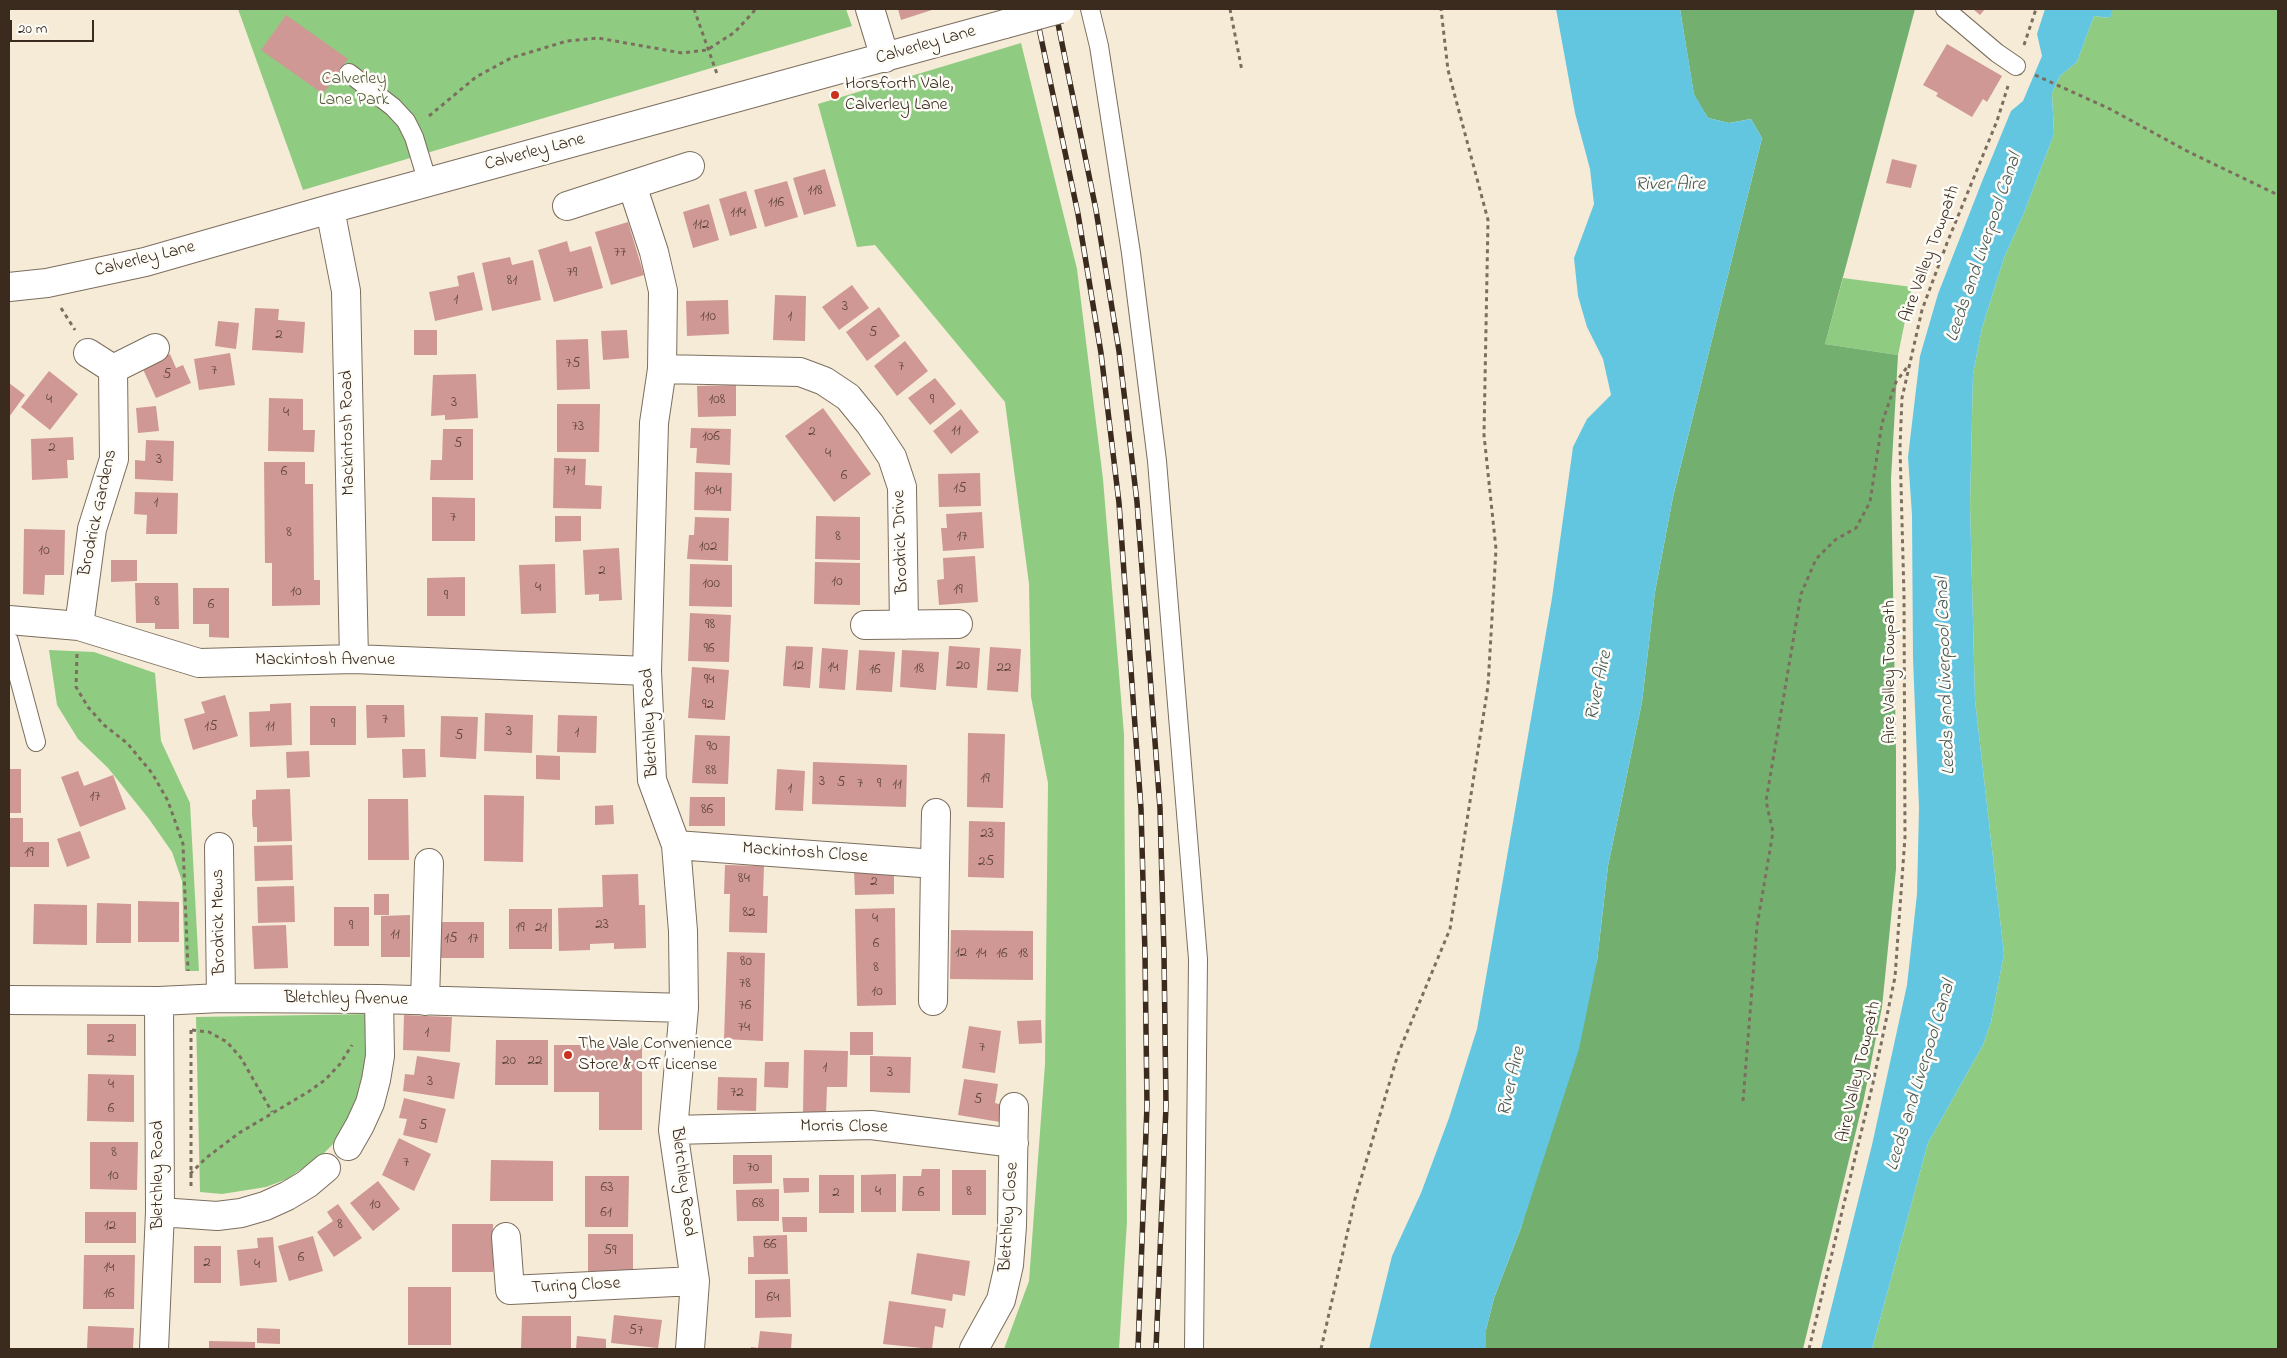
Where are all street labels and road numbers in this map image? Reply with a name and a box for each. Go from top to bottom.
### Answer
street label: Calverley Lane [874,21,978,71]
street label: Calverley Lane [483,129,587,177]
street label: Aire Valley Towpath [1896,183,1966,325]
street label: Calverley Lane [93,237,197,283]
street label: Mackintosh Road [337,370,361,496]
street label: Brodrick Gardens [75,448,123,578]
street label: Brodrick Drive [889,490,915,594]
street label: Aire Valley Towpath [1880,600,1902,744]
street label: Mackintosh Avenue [255,650,395,672]
street label: Bletchley Road [637,668,665,778]
street label: Mackintosh Close [742,839,868,869]
street label: Brodrick Mews [208,869,232,975]
street label: Bletchley Avenue [284,988,408,1012]
street label: Aire Valley Towpath [1833,999,1887,1145]
street label: Morris Close [800,1116,888,1140]
street label: Bletchley Road [148,1120,170,1230]
street label: Bletchley Road [665,1126,699,1238]
street label: Bletchley Close [995,1161,1025,1273]
street label: Turing Close [531,1274,621,1300]

